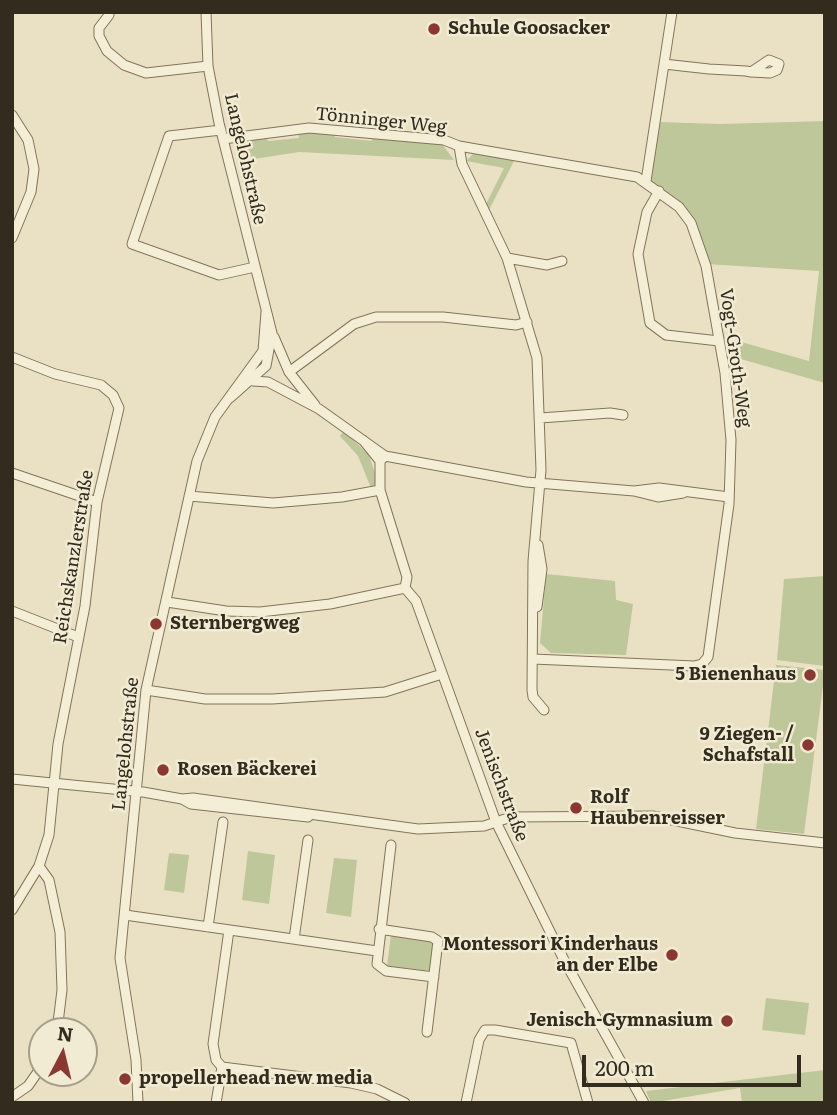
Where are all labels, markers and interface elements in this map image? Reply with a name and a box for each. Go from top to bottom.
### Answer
place label: Schule Goosacker [448,18,610,40]
marker: Schule Goosacker [426,21,442,37]
street label: Langelohstraße [219,91,271,227]
street label: Tönninger Weg [314,103,448,139]
street label: Vogt-Groth-Weg [715,287,755,429]
street label: Reichskanzlerstraße [50,468,98,646]
place label: Sternbergweg [170,613,300,635]
marker: Sternbergweg [148,616,164,632]
place label: 5 Bienenhaus [675,664,796,686]
marker: 5 Bienenhaus [802,667,818,683]
street label: Langelohstraße [108,676,144,812]
place label: 9 Ziegen- / Schafstall [700,724,794,766]
street label: Jenischstraße [469,725,533,845]
marker: 9 Ziegen- / Schafstall [800,737,816,753]
place label: Rosen Bäckerei [177,759,317,781]
marker: Rosen Bäckerei [155,762,171,778]
place label: Rolf Haubenreisser [590,787,725,830]
marker: Rolf Haubenreisser [568,800,584,816]
place label: Montessori Kinderhaus an der Elbe [443,934,658,976]
marker: Montessori Kinderhaus an der Elbe [664,947,680,963]
place label: Jenisch-Gymnasium [526,1010,713,1032]
marker: Jenisch-Gymnasium [719,1013,735,1029]
north arrow [28,1017,98,1087]
text: N [56,1018,75,1048]
scale bar [585,1042,804,1086]
text: 200 m [595,1051,655,1082]
place label: propellerhead new media [139,1068,373,1090]
marker: propellerhead new media [117,1071,133,1087]

